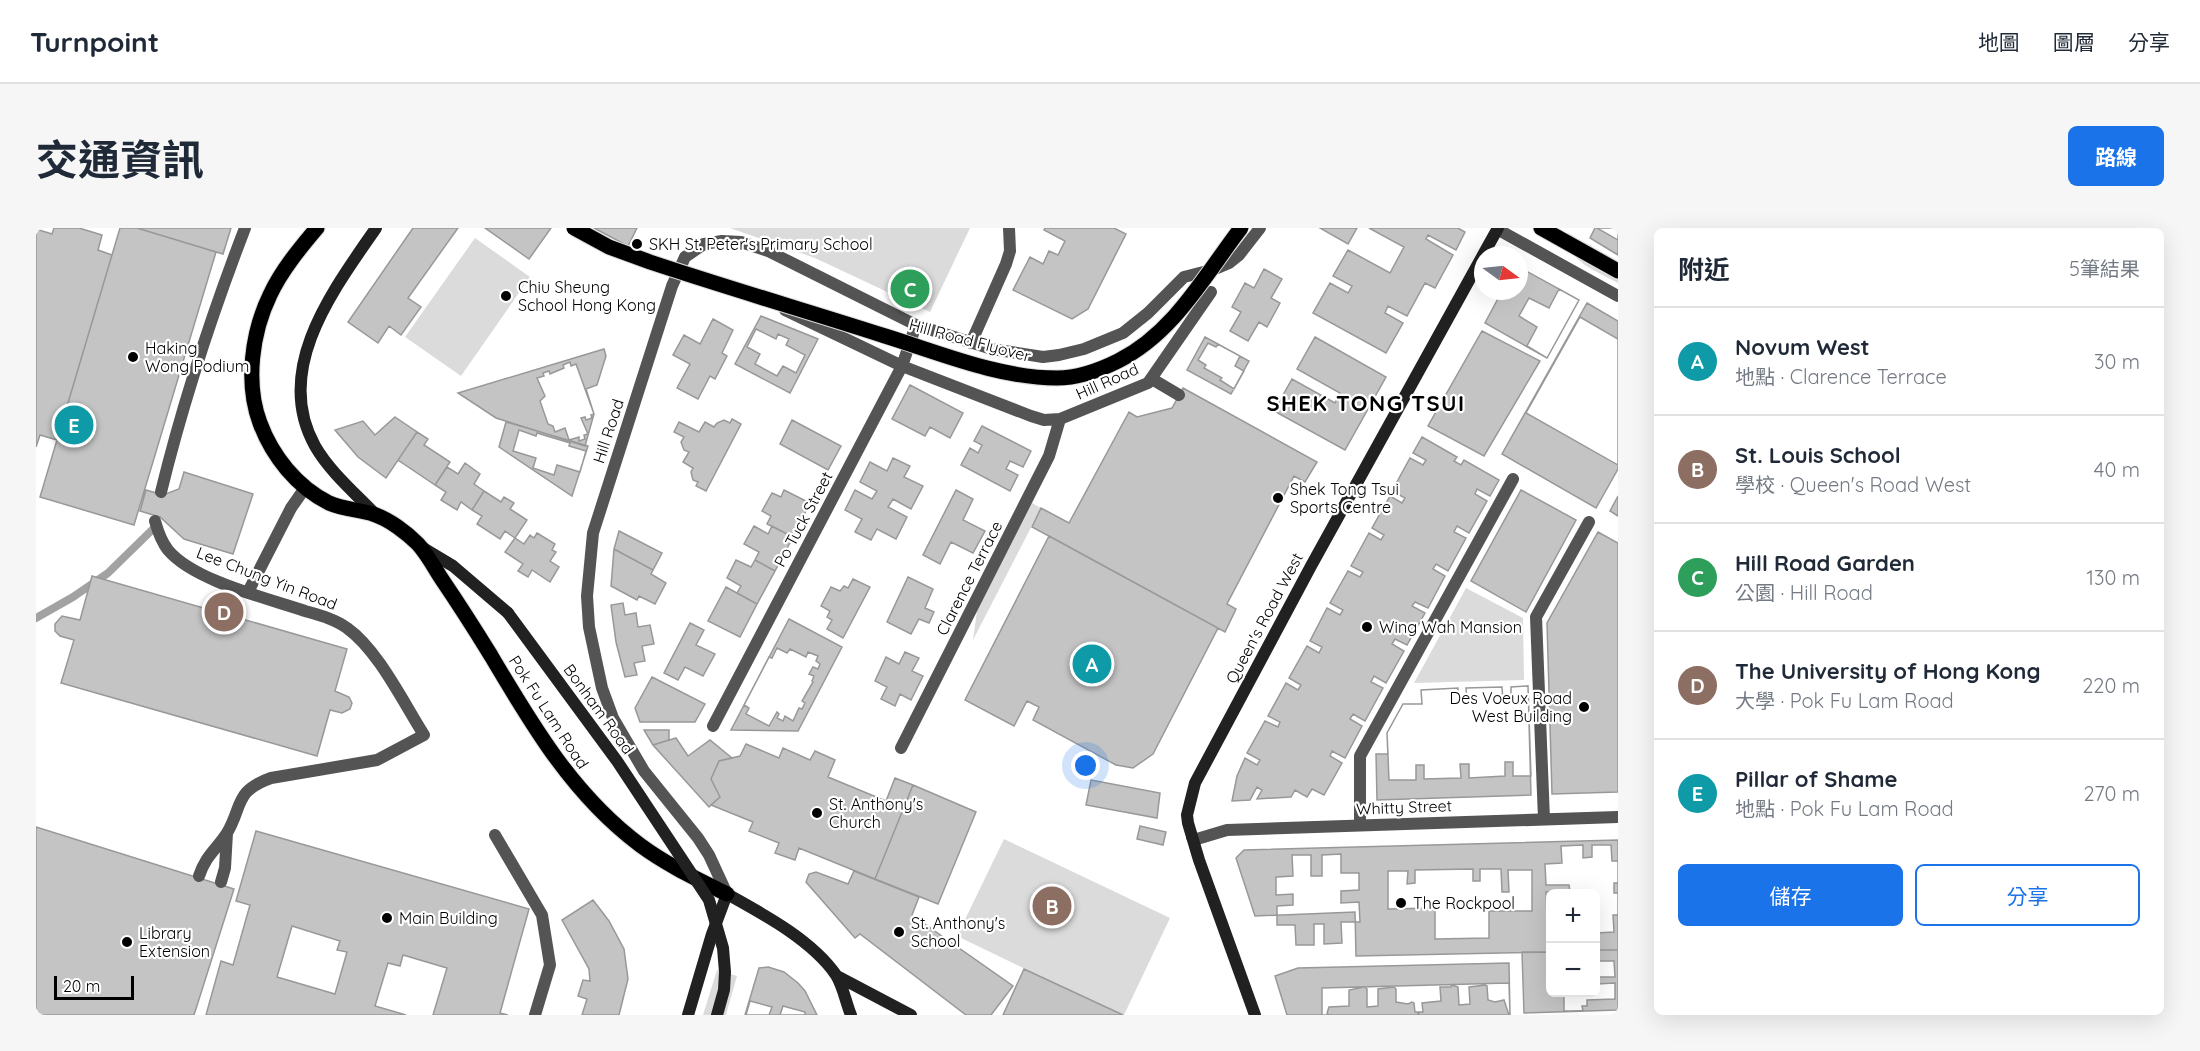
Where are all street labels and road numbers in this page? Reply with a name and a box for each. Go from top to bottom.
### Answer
street label: Hill Road Flyover [907,314,1033,366]
street label: Hill Road [1073,358,1141,404]
street label: Hill Road [588,396,628,466]
street label: Po Tuck Street [769,468,837,570]
street label: Clarence Terrace [932,518,1006,638]
street label: Lee Chung Yin Road [194,542,340,614]
street label: Queen's Road West [1221,549,1307,687]
street label: Pok Fu Lam Road [505,652,593,772]
street label: Bonham Road [560,660,638,758]
street label: Whitty Street [1356,795,1452,819]

